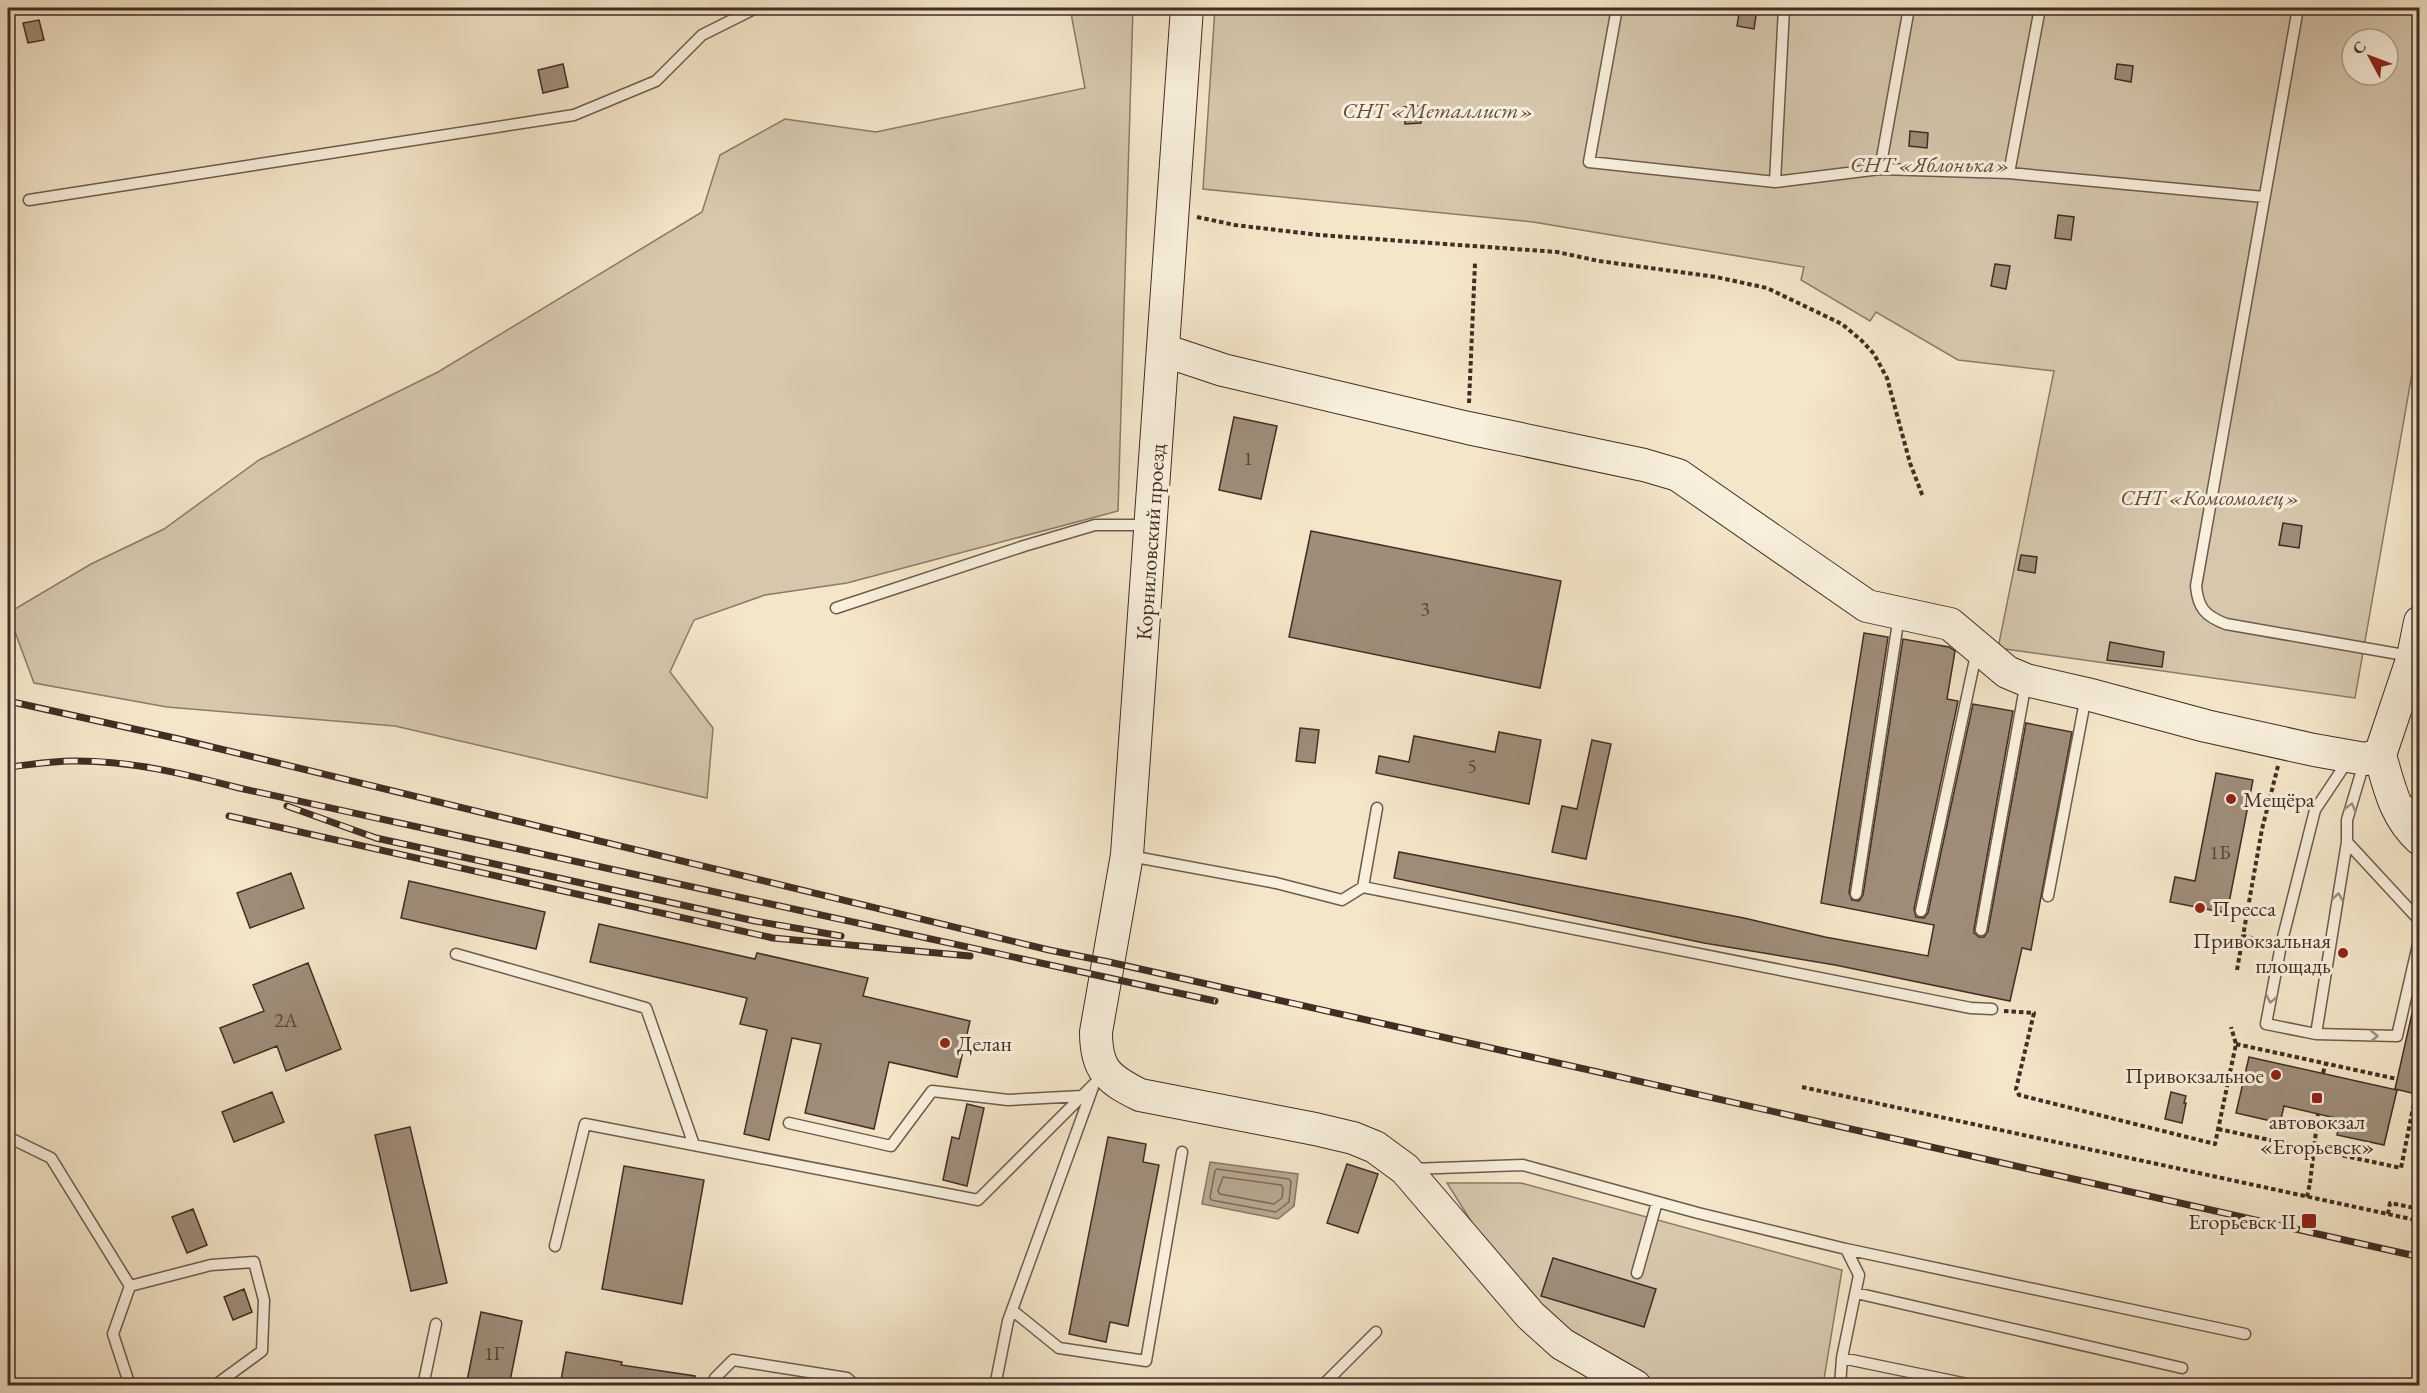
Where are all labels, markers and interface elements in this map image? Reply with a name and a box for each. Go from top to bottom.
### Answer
north arrow [2340,27,2400,87]
text: С [2347,36,2371,59]
park label: СНТ «Металлист» [1342,96,1534,125]
park label: СНТ «Яблонька» [1850,150,2010,179]
street label: Корниловский проезд [1129,443,1172,641]
house number: 1 [1243,445,1253,471]
park label: СНТ «Комсомолец» [2120,483,2300,512]
house number: 3 [1420,596,1430,622]
house number: 5 [1467,753,1477,779]
place label: Мещёра [2243,785,2315,814]
marker: Мещёра [2224,792,2238,806]
one-way arrow [2344,802,2356,813]
house number: 1Б [2209,839,2231,865]
one-way arrow [2331,893,2343,902]
place label: Пресса [2212,894,2276,923]
marker: Пресса [2193,901,2207,915]
place label: Привокзальная площадь [2193,926,2331,980]
marker: Привокзальная площадь [2336,946,2350,960]
one-way arrow [2265,993,2278,1003]
house number: 2А [274,1007,298,1033]
place label: Делан [957,1029,1012,1058]
one-way arrow [2370,1030,2379,1042]
marker: Делан [938,1036,952,1050]
place label: Привокзальное [2125,1061,2264,1090]
marker: Привокзальное [2269,1068,2283,1082]
marker: автовокзал «Егорьевск» [2310,1091,2324,1105]
place label: автовокзал «Егорьевск» [2260,1107,2374,1161]
place label: Егорьевск II [2188,1207,2297,1236]
marker: Егорьевск II [2300,1212,2318,1230]
house number: 1Г [484,1340,505,1366]

